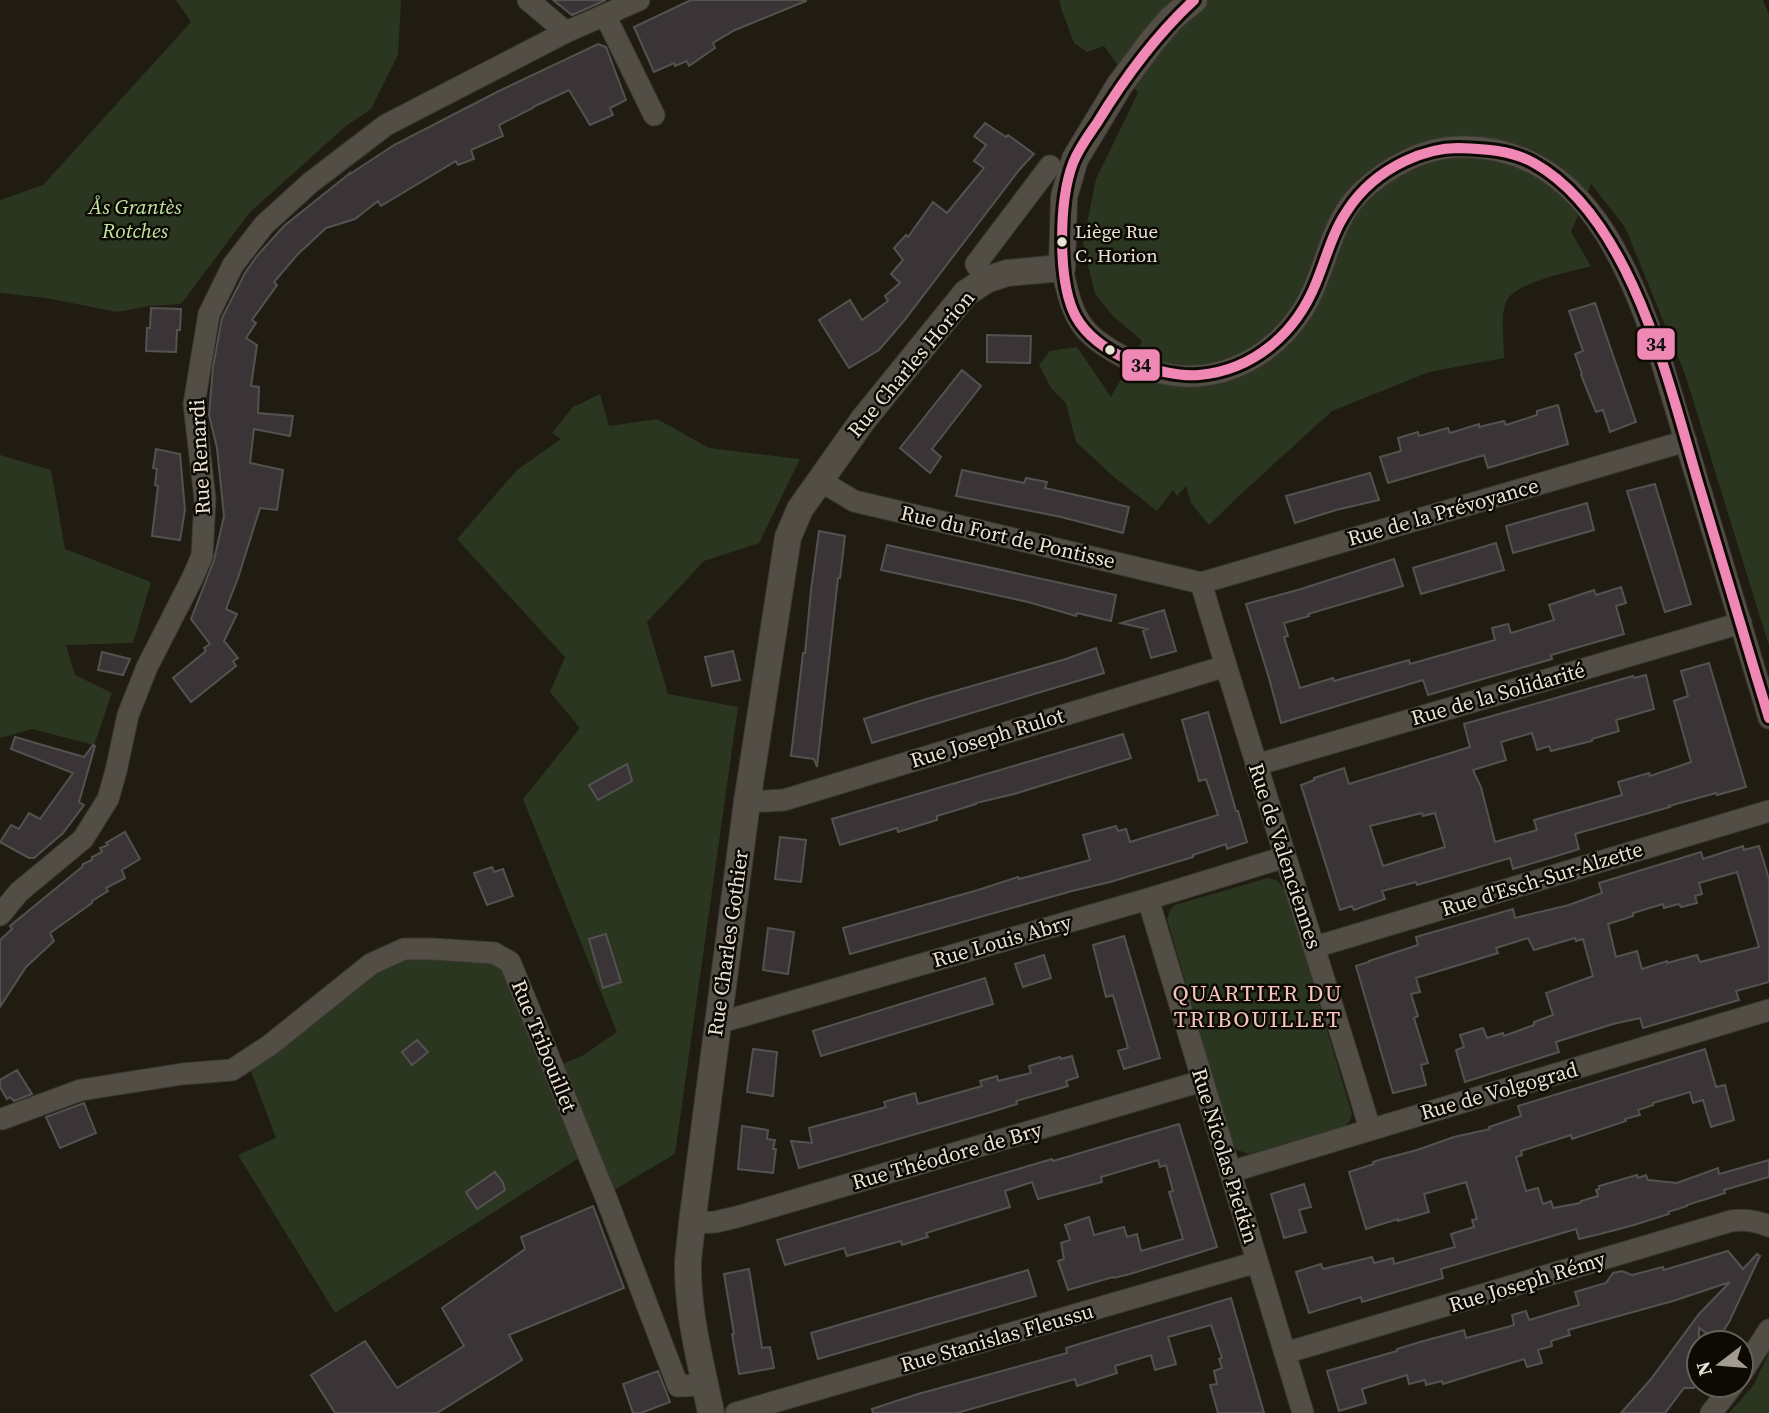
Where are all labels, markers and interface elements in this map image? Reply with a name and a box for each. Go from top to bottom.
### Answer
park label: Ås Grantès Rotches [87,192,182,245]
place label: Liège Rue C. Horion [1075,218,1158,268]
marker: Liège Rue C. Horion [1055,235,1069,249]
street label: Rue Charles Horion [840,284,981,444]
line badge: 34 [1636,327,1676,361]
text: 34 [1646,331,1666,357]
unlabelled marker [1103,343,1117,357]
line badge: 34 [1121,348,1161,382]
text: 34 [1131,352,1151,378]
street label: Rue Renardi [182,399,217,515]
street label: Rue de la Prévoyance [1344,470,1542,553]
street label: Rue du Fort de Pontisse [898,498,1118,575]
street label: Rue de la Solidarité [1407,655,1588,732]
street label: Rue Joseph Rulot [906,700,1067,775]
street label: Rue de Valenciennes [1242,759,1329,952]
street label: Rue d'Esch-Sur-Alzette [1438,834,1646,923]
street label: Rue Charles Gothier [700,848,755,1038]
street label: Rue Louis Abry [929,907,1075,974]
street label: Rue Tribouillet [505,976,584,1116]
district label: QUARTIER DU TRIBOUILLET [1172,977,1344,1035]
street label: Rue de Volgograd [1417,1054,1581,1127]
street label: Rue Nicolas Pietkin [1185,1065,1266,1247]
street label: Rue Théodore de Bry [848,1114,1046,1197]
street label: Rue Joseph Rémy [1445,1244,1609,1319]
street label: Rue Stanislas Fleussu [897,1296,1097,1379]
north arrow [1685,1329,1755,1399]
text: N [1689,1358,1718,1379]

